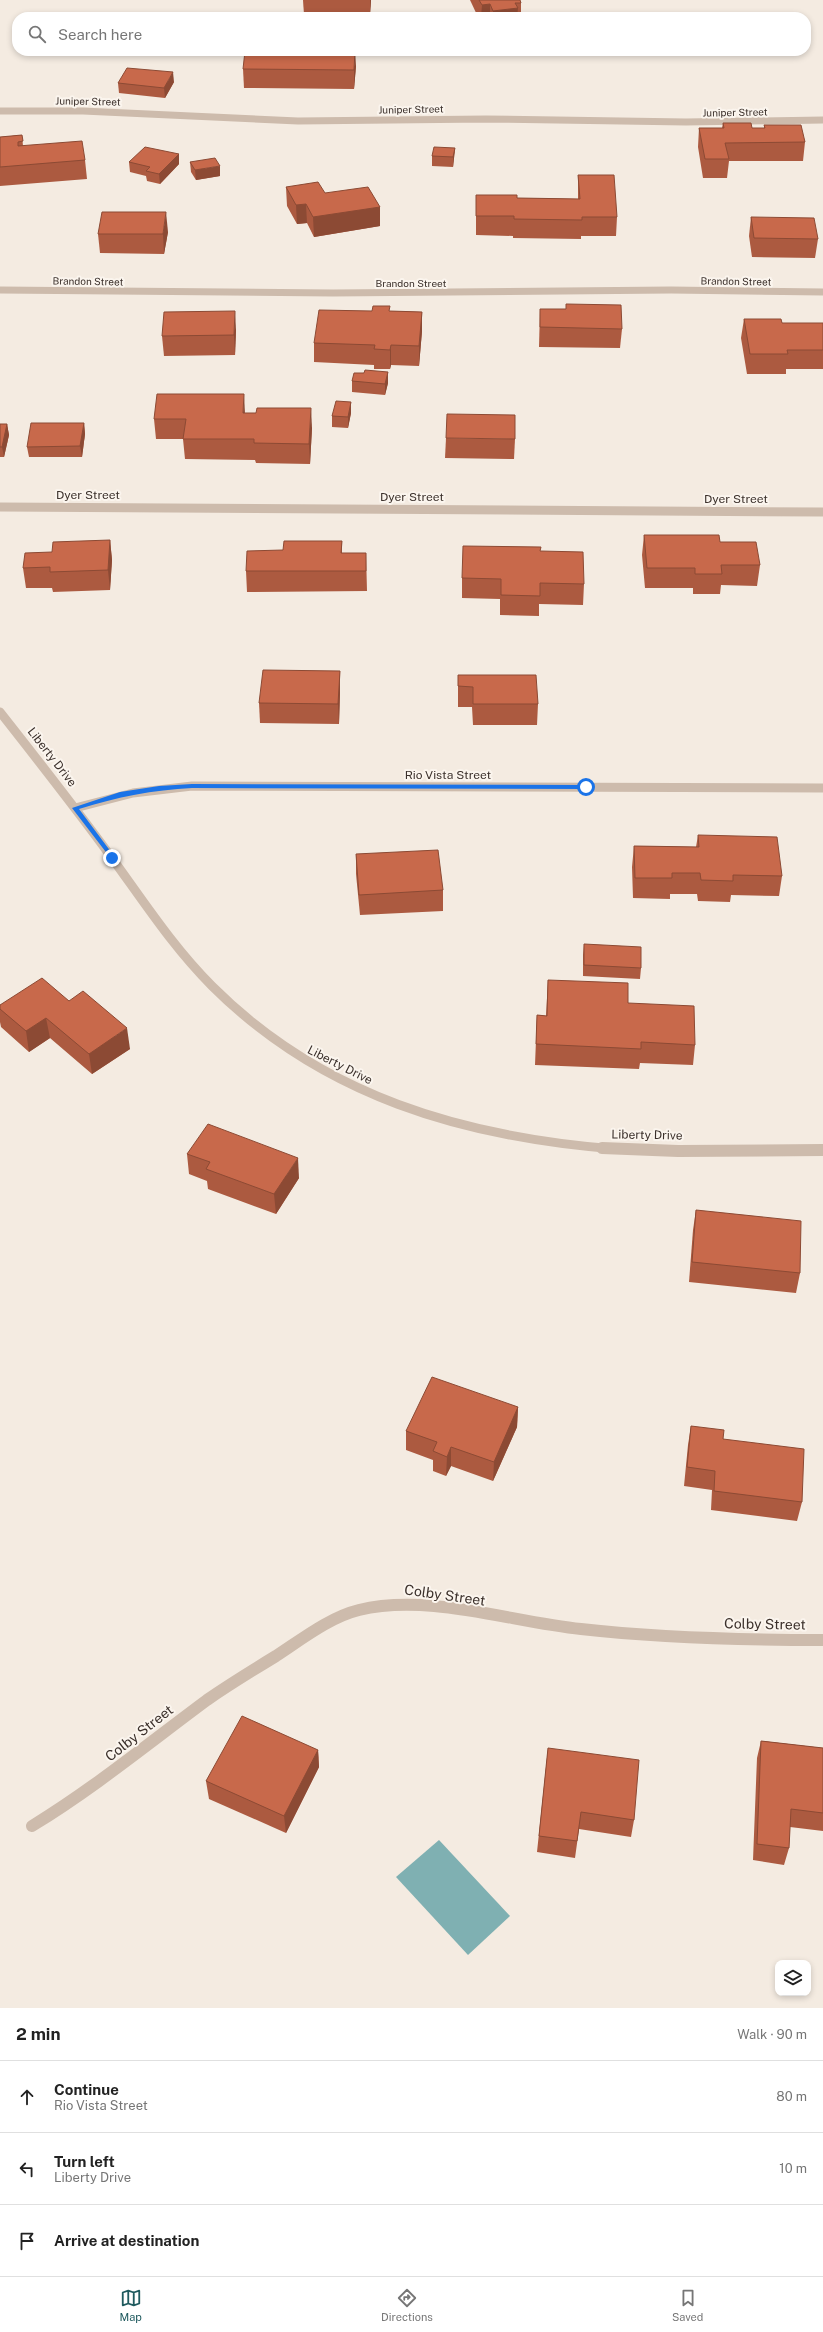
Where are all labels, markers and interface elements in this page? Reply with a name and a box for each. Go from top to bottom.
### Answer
search box [12,12,811,56]
icon: search [26,23,48,45]
text: Search here [58,26,142,43]
street label: Juniper Street [55,94,121,108]
street label: Juniper Street [378,102,444,116]
street label: Juniper Street [702,105,768,119]
street label: Brandon Street [53,274,124,288]
street label: Brandon Street [701,274,772,288]
street label: Brandon Street [376,277,446,289]
street label: Dyer Street [56,488,120,502]
street label: Dyer Street [380,490,444,504]
street label: Dyer Street [704,492,768,506]
street label: Liberty Drive [25,725,80,789]
street label: Rio Vista Street [405,768,492,782]
route start [577,778,595,796]
route end [103,849,121,867]
street label: Liberty Drive [305,1043,375,1087]
street label: Liberty Drive [611,1127,683,1143]
street label: Colby Street [403,1581,487,1609]
street label: Colby Street [724,1615,806,1633]
street label: Colby Street [102,1702,176,1764]
map controls [775,1960,811,1996]
button: layers [775,1960,811,1996]
text: 2 min [16,2024,61,2044]
text: Walk · 90 m [737,2027,807,2042]
text: Continue [54,2081,119,2098]
icon: ahead [16,2086,38,2108]
text: 80 m [776,2089,807,2104]
text: Rio Vista Street [54,2098,148,2113]
text: Turn left [54,2153,115,2170]
icon: left [16,2158,38,2180]
text: 10 m [779,2161,807,2176]
text: Liberty Drive [54,2170,131,2185]
icon: arrive [16,2230,38,2252]
text: Arrive at destination [54,2232,199,2249]
tab: Map [120,2287,142,2323]
tab: Directions [381,2287,433,2323]
tab: Saved [672,2287,703,2323]

